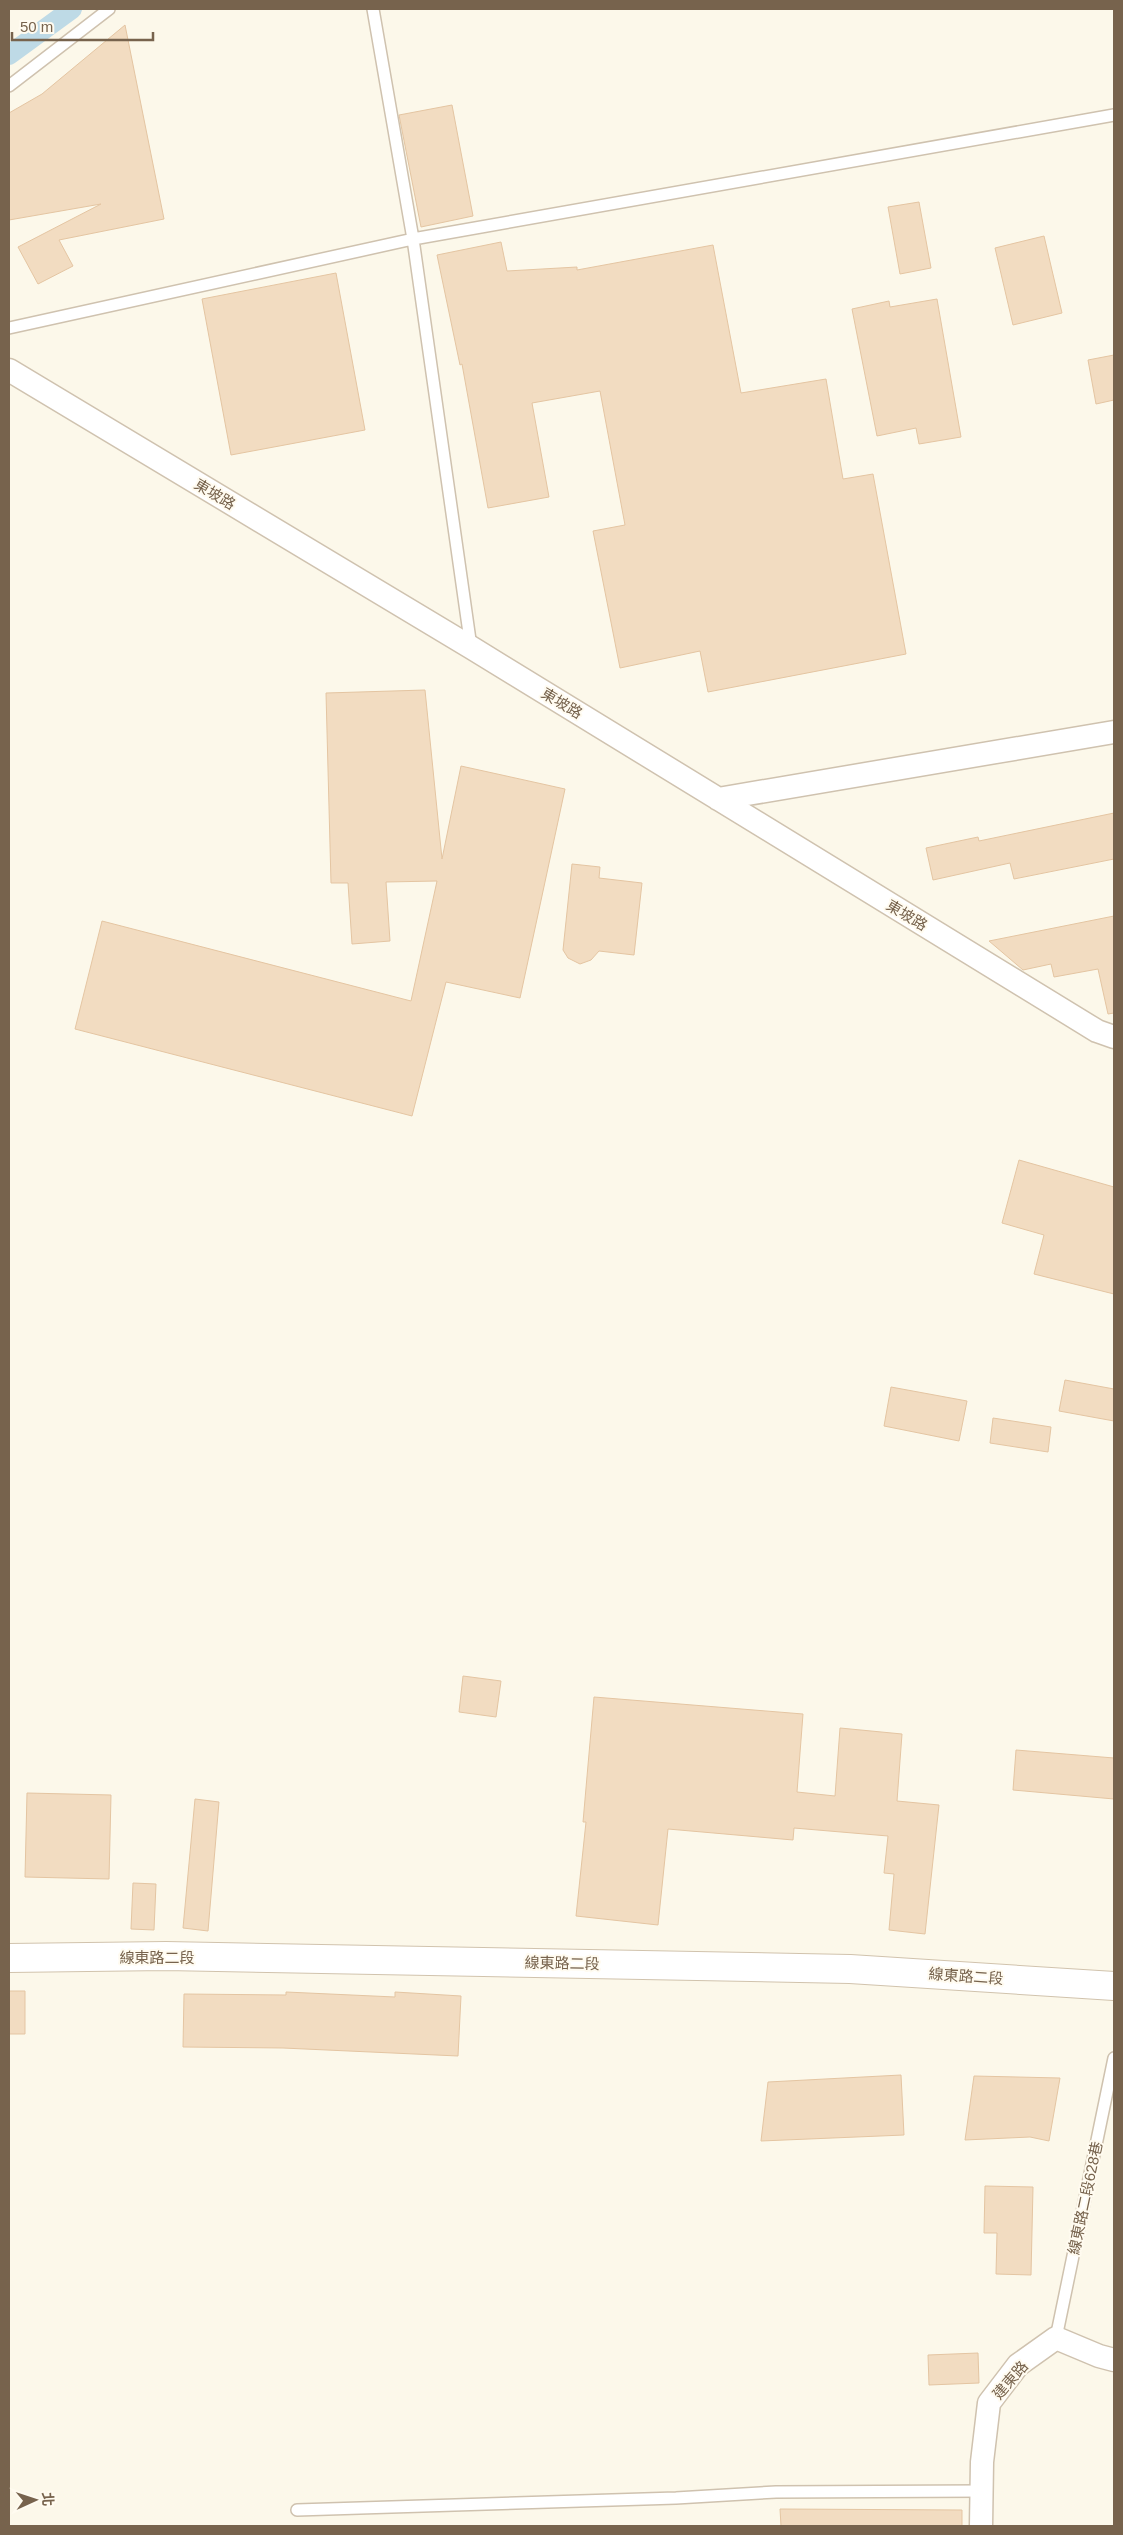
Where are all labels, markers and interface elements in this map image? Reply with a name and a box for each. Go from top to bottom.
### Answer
scale bar [12,10,154,42]
text: 50 m [20,18,53,35]
street label: 東坡路 [191,475,239,513]
street label: 東坡路 [538,684,586,722]
street label: 東坡路 [883,896,931,934]
street label: 線東路二段 [119,1949,195,1966]
street label: 線東路二段 [524,1954,600,1972]
street label: 線東路二段 [928,1965,1004,1987]
street label: 線東路二段628巷 [1065,2140,1105,2256]
street label: 建東路 [989,2357,1031,2403]
north arrow [10,2475,60,2525]
text: 北 [40,2492,56,2507]

